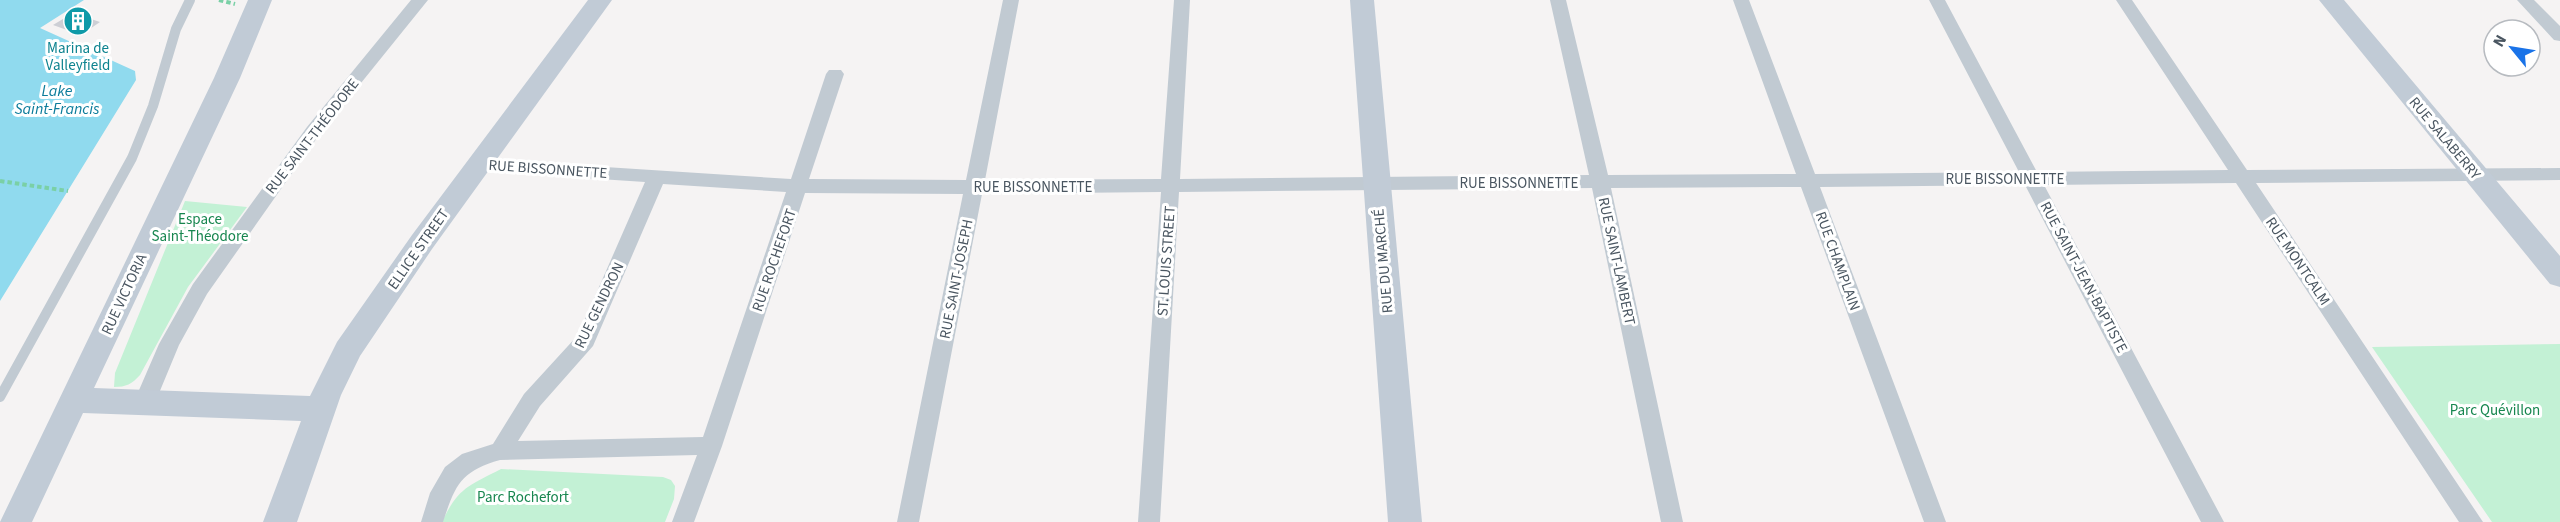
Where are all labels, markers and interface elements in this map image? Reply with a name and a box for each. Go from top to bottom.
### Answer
building icon: Marina de Valleyfield [62,5,94,37]
north arrow [2482,18,2542,78]
text: N [2488,31,2512,51]
place label: Marina de Valleyfield [46,38,110,76]
street label: RUE SAINT-THÉODORE [261,74,364,198]
water label: Lake Saint-Francis [14,80,100,120]
street label: RUE SALABERRY [2404,93,2486,185]
street label: RUE BISSONNETTE [488,155,608,184]
street label: RUE BISSONNETTE [1946,169,2065,190]
street label: RUE BISSONNETTE [1460,173,1579,194]
street label: RUE BISSONNETTE [974,177,1093,198]
street label: RUE SAINT-LAMBERT [1593,195,1640,327]
street label: RUE SAINT-JEAN-BAPTISTE [2035,198,2132,357]
street label: ELLICE STREET [383,205,454,294]
street label: ST. LOUIS STREET [1152,205,1181,317]
street label: RUE ROCHEFORT [747,206,802,314]
street label: RUE DU MARCHÉ [1368,208,1399,314]
park label: Espace Saint-Théodore [152,209,248,247]
street label: RUE CHAMPLAIN [1810,209,1865,314]
street label: RUE MONTCALM [2260,213,2335,310]
street label: RUE SAINT-JOSEPH [935,217,978,341]
street label: RUE VICTORIA [96,249,153,338]
street label: RUE GENDRON [570,259,629,352]
park label: Parc Quévillon [2450,400,2540,421]
park label: Parc Rochefort [477,487,569,508]

